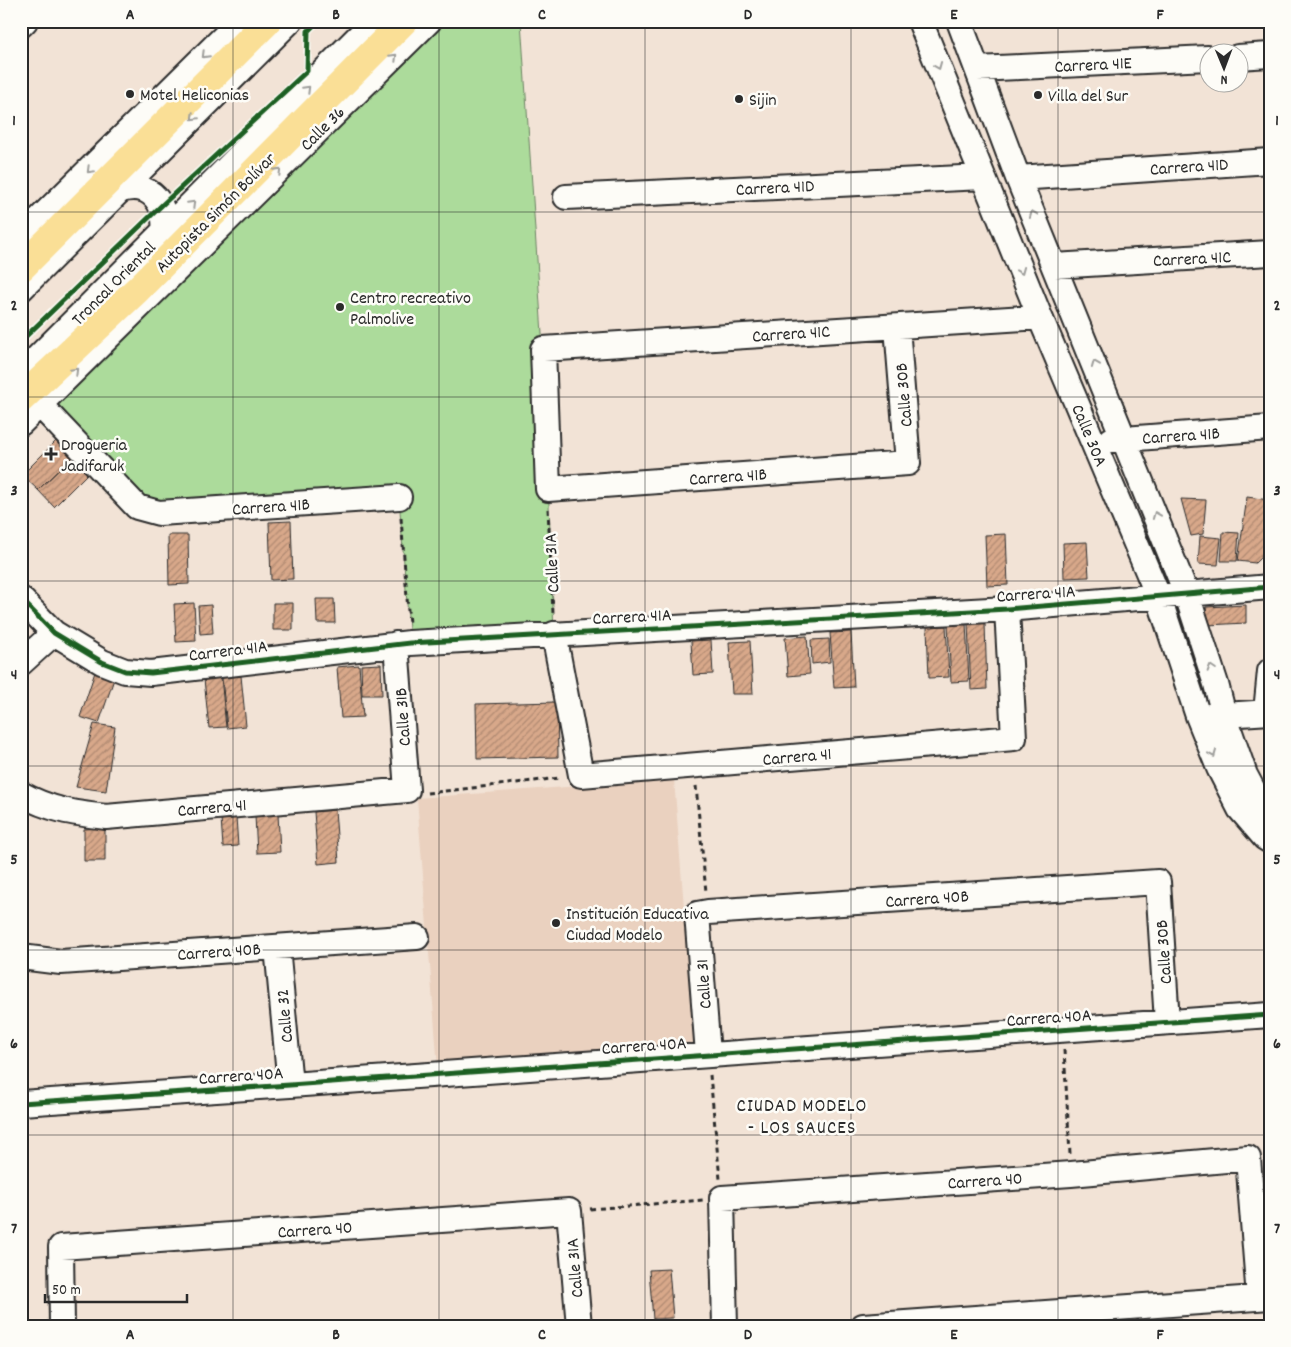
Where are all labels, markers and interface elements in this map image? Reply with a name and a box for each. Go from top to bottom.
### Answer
text: A [126,4,135,27]
text: B [332,4,340,27]
text: C [538,4,546,27]
text: D [744,4,753,27]
text: E [950,4,958,27]
text: F [1156,4,1164,27]
north arrow [1198,42,1248,92]
one-way arrow [202,50,211,59]
street label: Carrera 41E [1054,52,1132,81]
one-way arrow [388,54,397,63]
one-way arrow [933,62,943,70]
text: N [1220,69,1228,89]
place label: Motel Heliconias [140,84,249,109]
one-way arrow [301,85,310,94]
place label: Villa del Sur [1048,85,1129,110]
marker: Motel Heliconias [124,88,136,100]
place label: Sijin [749,89,777,114]
marker: Villa del Sur [1032,89,1044,101]
marker: Sijin [733,93,745,105]
street label: Calle 36 [296,102,352,158]
text: 1 [12,110,16,133]
text: 1 [1275,110,1279,133]
one-way arrow [191,112,200,121]
street label: Autopista Simón Bolívar [151,148,283,280]
street label: Carrera 41D [1149,153,1229,184]
one-way arrow [86,164,95,173]
one-way arrow [272,168,281,177]
street label: Carrera 41D [735,175,815,204]
one-way arrow [186,200,195,209]
one-way arrow [1029,210,1039,219]
street label: Troncal Oriental [67,236,163,333]
street label: Carrera 41C [1152,246,1232,275]
one-way arrow [1015,266,1025,275]
place label: Centro recreativo Palmolive [350,287,471,333]
text: 2 [11,295,18,318]
text: 2 [1274,295,1281,318]
marker: Centro recreativo Palmolive [334,301,346,313]
street label: Carrera 41C [751,320,831,351]
one-way arrow [1090,361,1100,369]
street label: Calle 30B [890,362,921,428]
one-way arrow [69,368,78,377]
street label: Calle 30A [1063,401,1112,471]
street label: Carrera 41B [1141,422,1221,453]
place label: Drogueria Jadifaruk [61,434,128,480]
marker: Drogueria Jadifaruk [45,448,57,460]
street label: Carrera 41B [688,463,768,494]
text: 3 [10,480,18,503]
text: 3 [1273,480,1281,503]
street label: Carrera 41B [231,493,311,524]
one-way arrow [1151,511,1162,520]
street label: Calle 31A [539,532,568,593]
street label: Carrera 41A [996,580,1077,611]
street label: Carrera 41A [592,604,672,633]
street label: Carrera 41A [188,635,269,670]
text: 4 [11,664,17,687]
one-way arrow [1207,664,1217,672]
text: 4 [1274,664,1280,687]
street label: Calle 31B [390,687,419,747]
street label: Carrera 41 [762,743,833,774]
one-way arrow [1207,749,1218,758]
street label: Carrera 41 [177,794,248,825]
text: 5 [10,849,18,872]
text: 5 [1273,849,1281,872]
street label: Carrera 40B [885,885,970,916]
place label: Institución Educativa Ciudad Modelo [566,903,709,949]
marker: Institución Educativa Ciudad Modelo [550,917,562,929]
street label: Calle 30B [1151,919,1180,985]
street label: Carrera 40B [177,938,262,969]
street label: Calle 31 [691,958,720,1010]
street label: Calle 32 [272,988,301,1044]
street label: Carrera 40A [1006,1004,1093,1035]
street label: Carrera 40A [601,1032,688,1063]
text: 6 [10,1033,18,1056]
text: 6 [1273,1033,1281,1056]
street label: Carrera 40A [198,1062,285,1093]
district label: CIUDAD MODELO - LOS SAUCES [737,1094,867,1143]
street label: Carrera 40 [947,1167,1024,1198]
street label: Carrera 40 [277,1216,354,1247]
text: 7 [11,1218,17,1241]
text: 7 [1274,1218,1280,1241]
street label: Calle 31A [561,1237,592,1299]
scale bar [45,1272,188,1304]
text: 50 m [52,1280,81,1302]
text: A [126,1324,135,1347]
text: B [332,1324,340,1347]
text: C [538,1324,546,1347]
text: D [744,1324,753,1347]
text: E [950,1324,958,1347]
text: F [1156,1324,1164,1347]

